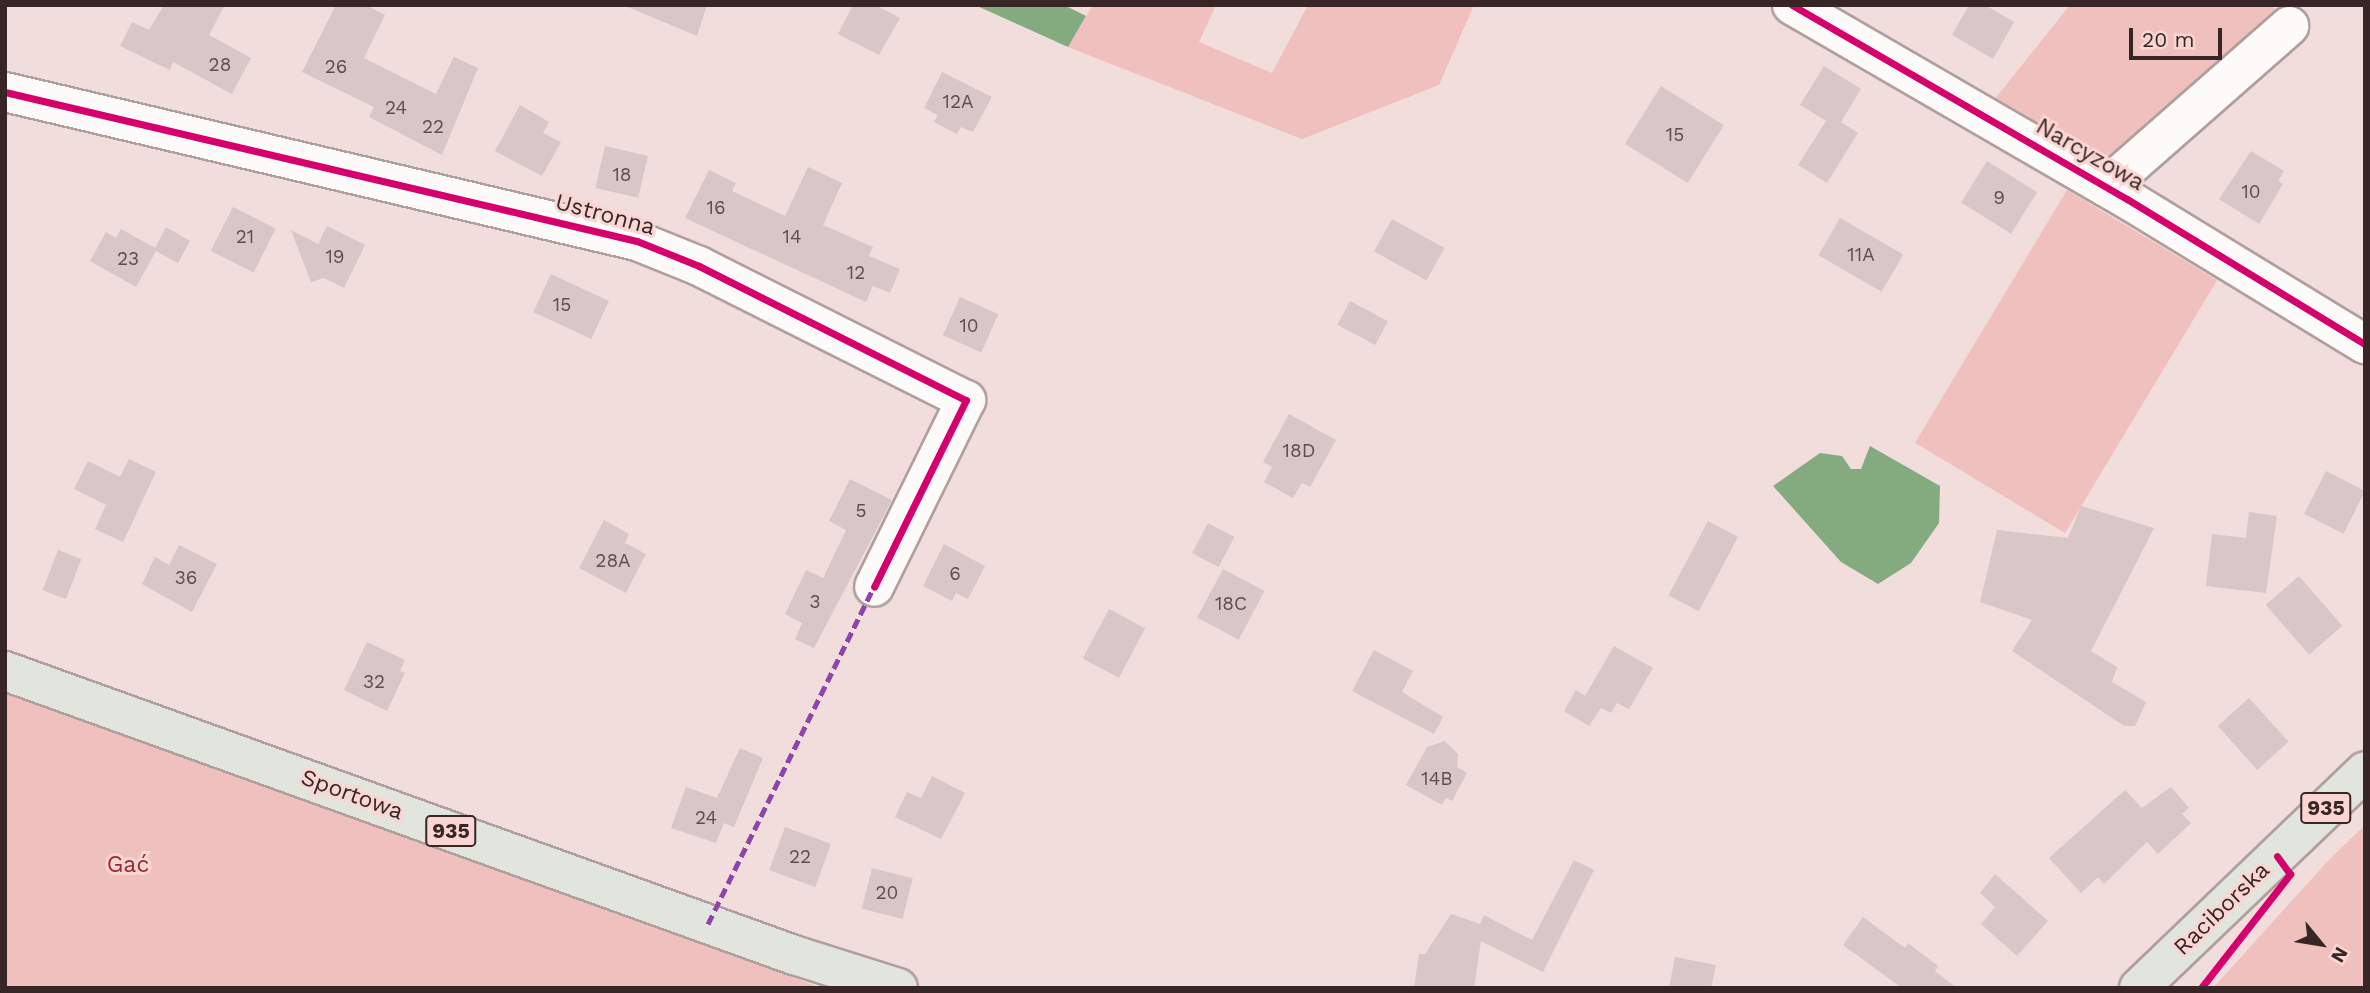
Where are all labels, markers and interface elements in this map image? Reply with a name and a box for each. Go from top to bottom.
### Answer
scale bar [2132,14,2225,58]
text: 20 m [2142,27,2194,52]
house number: 28 [209,54,231,76]
house number: 26 [325,56,347,78]
house number: 12A [942,91,974,113]
house number: 24 [385,97,407,119]
street label: Narcyzowa [2031,113,2149,197]
house number: 22 [422,116,444,138]
house number: 15 [1666,124,1684,146]
house number: 18 [612,164,632,186]
house number: 10 [2241,181,2261,203]
house number: 9 [1993,187,2005,209]
street label: Ustronna [552,188,658,242]
house number: 16 [707,197,725,219]
house number: 21 [236,226,254,248]
house number: 14 [782,226,802,248]
house number: 11A [1847,244,1875,266]
house number: 19 [325,246,345,268]
house number: 23 [117,248,139,270]
house number: 12 [847,262,865,284]
house number: 15 [553,294,571,316]
house number: 10 [959,315,979,337]
house number: 18D [1283,440,1315,462]
house number: 5 [855,500,867,522]
house number: 28A [595,550,631,572]
house number: 6 [949,563,961,585]
house number: 36 [175,567,197,589]
house number: 3 [809,591,821,613]
house number: 18C [1215,593,1247,615]
house number: 32 [363,671,385,693]
street label: Sportowa [297,764,407,826]
house number: 14B [1421,768,1453,790]
road number: 935 [2300,790,2352,826]
house number: 24 [695,807,717,829]
road number: 935 [425,814,477,848]
house number: 22 [789,846,811,868]
park label: Gać [107,851,149,879]
street label: Raciborska [2168,857,2276,961]
house number: 20 [876,882,898,904]
north arrow [2286,909,2356,979]
text: N [2326,943,2353,967]

